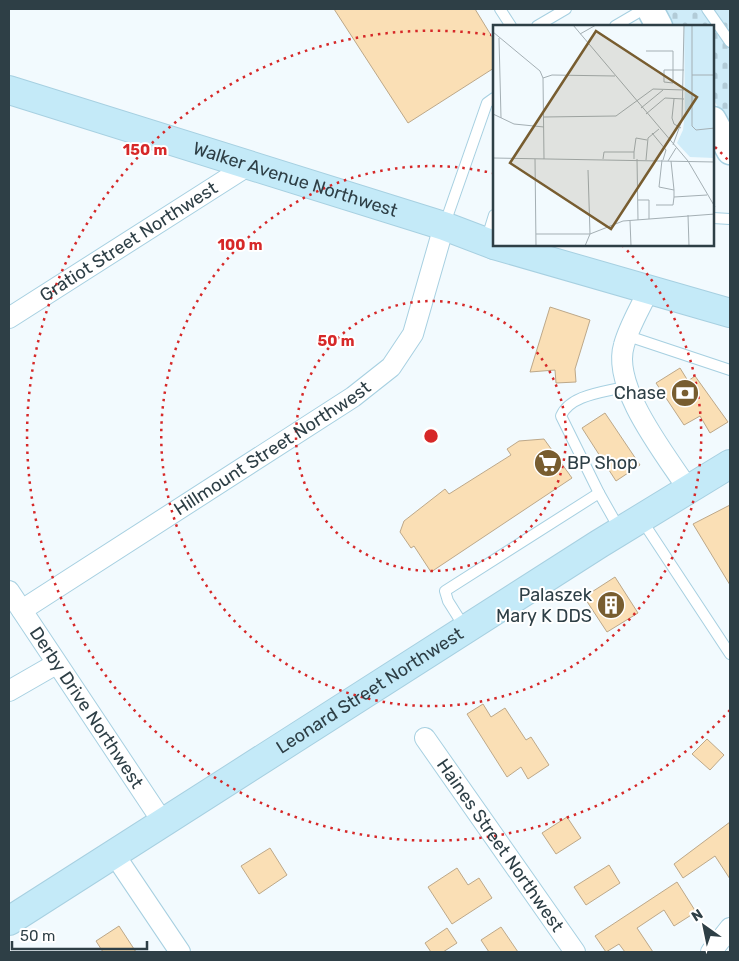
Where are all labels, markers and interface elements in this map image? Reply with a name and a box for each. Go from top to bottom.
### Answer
inset map [493,25,714,246]
street label: Walker Avenue Northwest [190,137,400,222]
text: 150 m [123,141,167,159]
street label: Gratiot Street Northwest [36,177,222,306]
text: 100 m [218,236,262,254]
text: 50 m [318,332,354,350]
street label: Hillmount Street Northwest [170,376,375,520]
bank icon: Chase [670,378,700,408]
place label: Chase [614,382,666,404]
centre of rings [422,427,440,445]
supermarket icon: BP Shop [533,448,563,478]
place label: BP Shop [567,452,638,474]
place label: Palaszek Mary K DDS [496,584,593,627]
building icon: Palaszek Mary K DDS [596,590,626,620]
street label: Derby Drive Northwest [25,623,148,793]
street label: Leonard Street Northwest [272,623,467,758]
street label: Haines Street Northwest [432,754,568,936]
north arrow [679,901,729,951]
text: N [688,906,706,925]
scale bar [12,918,148,950]
text: 50 m [20,927,55,945]

